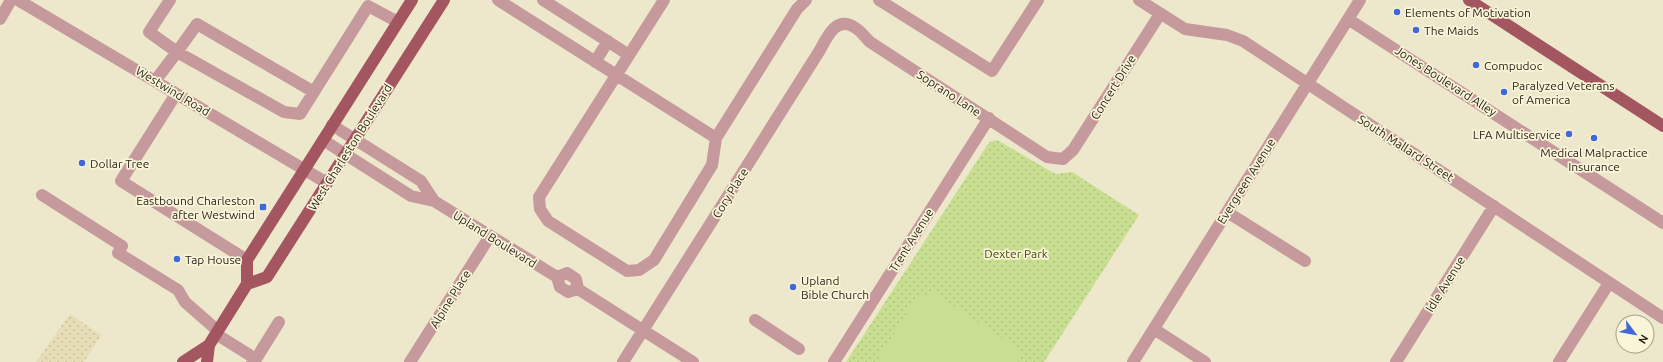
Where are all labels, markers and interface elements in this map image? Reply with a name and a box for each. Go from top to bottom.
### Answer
place label: Elements of Motivation [1405,6,1531,19]
marker: Elements of Motivation [1392,7,1402,17]
place label: The Maids [1424,24,1479,37]
marker: The Maids [1411,25,1421,35]
street label: Jones Boulevard Alley [1393,43,1499,119]
street label: Concert Drive [1088,52,1138,122]
place label: Compudoc [1484,59,1543,72]
marker: Compudoc [1471,60,1481,70]
street label: Westwind Road [134,64,212,118]
street label: Soprano Lane [915,68,983,118]
place label: Paralyzed Veterans of America [1512,79,1615,106]
street label: West Charleston Boulevard [306,82,394,212]
marker: Paralyzed Veterans of America [1499,87,1509,97]
street label: South Mallard Street [1356,112,1456,184]
place label: LFA Multiservice [1473,128,1561,141]
marker: LFA Multiservice [1564,129,1574,139]
marker: Medical Malpractice Insurance [1589,133,1599,143]
street label: Evergreen Avenue [1214,136,1278,226]
place label: Medical Malpractice Insurance [1540,146,1648,173]
place label: Dollar Tree [90,157,149,170]
marker: Dollar Tree [77,158,87,168]
street label: Cory Place [710,166,750,220]
place label: Eastbound Charleston after Westwind [136,194,255,221]
marker: Eastbound Charleston after Westwind [258,202,268,212]
street label: Trent Avenue [886,206,936,274]
street label: Upland Boulevard [451,208,539,270]
park label: Dexter Park [984,247,1048,260]
place label: Tap House [185,253,241,266]
marker: Tap House [172,254,182,264]
street label: Idle Avenue [1423,254,1467,314]
street label: Alpine Place [427,268,473,330]
place label: Upland Bible Church [801,274,869,301]
marker: Upland Bible Church [788,282,798,292]
north arrow [1615,314,1655,354]
text: N [1636,333,1651,346]

